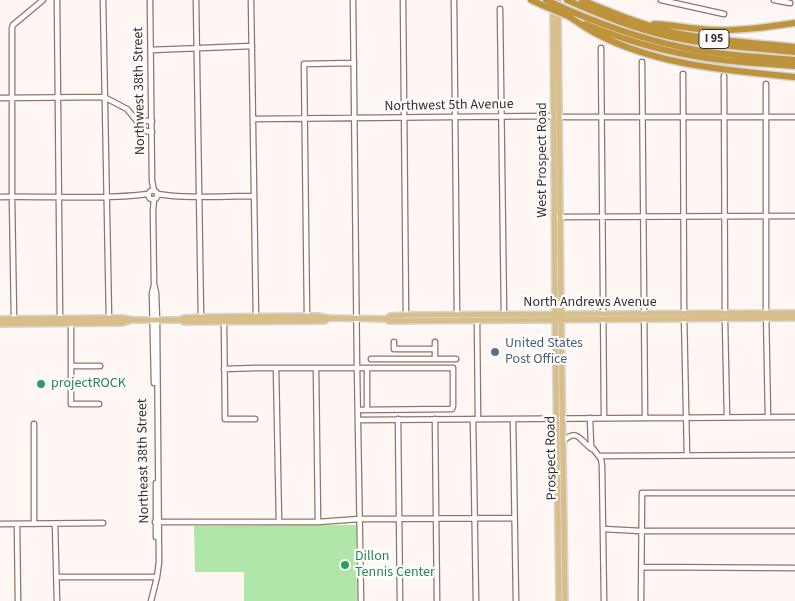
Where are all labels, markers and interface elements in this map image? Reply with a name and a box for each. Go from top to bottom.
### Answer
street label: Northwest 38th Street [130,27,150,155]
road number: I 95 [699,30,729,48]
street label: Northwest 5th Avenue [384,96,514,116]
street label: West Prospect Road [535,102,551,218]
street label: North Andrews Avenue [523,295,657,311]
place label: United States Post Office [505,336,583,368]
marker: United States Post Office [489,346,501,358]
place label: projectROCK [51,376,126,392]
marker: projectROCK [35,378,47,390]
street label: Northeast 38th Street [135,398,153,524]
street label: Prospect Road [543,416,561,500]
place label: Dillon Tennis Center [355,549,435,582]
marker: Dillon Tennis Center [339,559,351,571]

